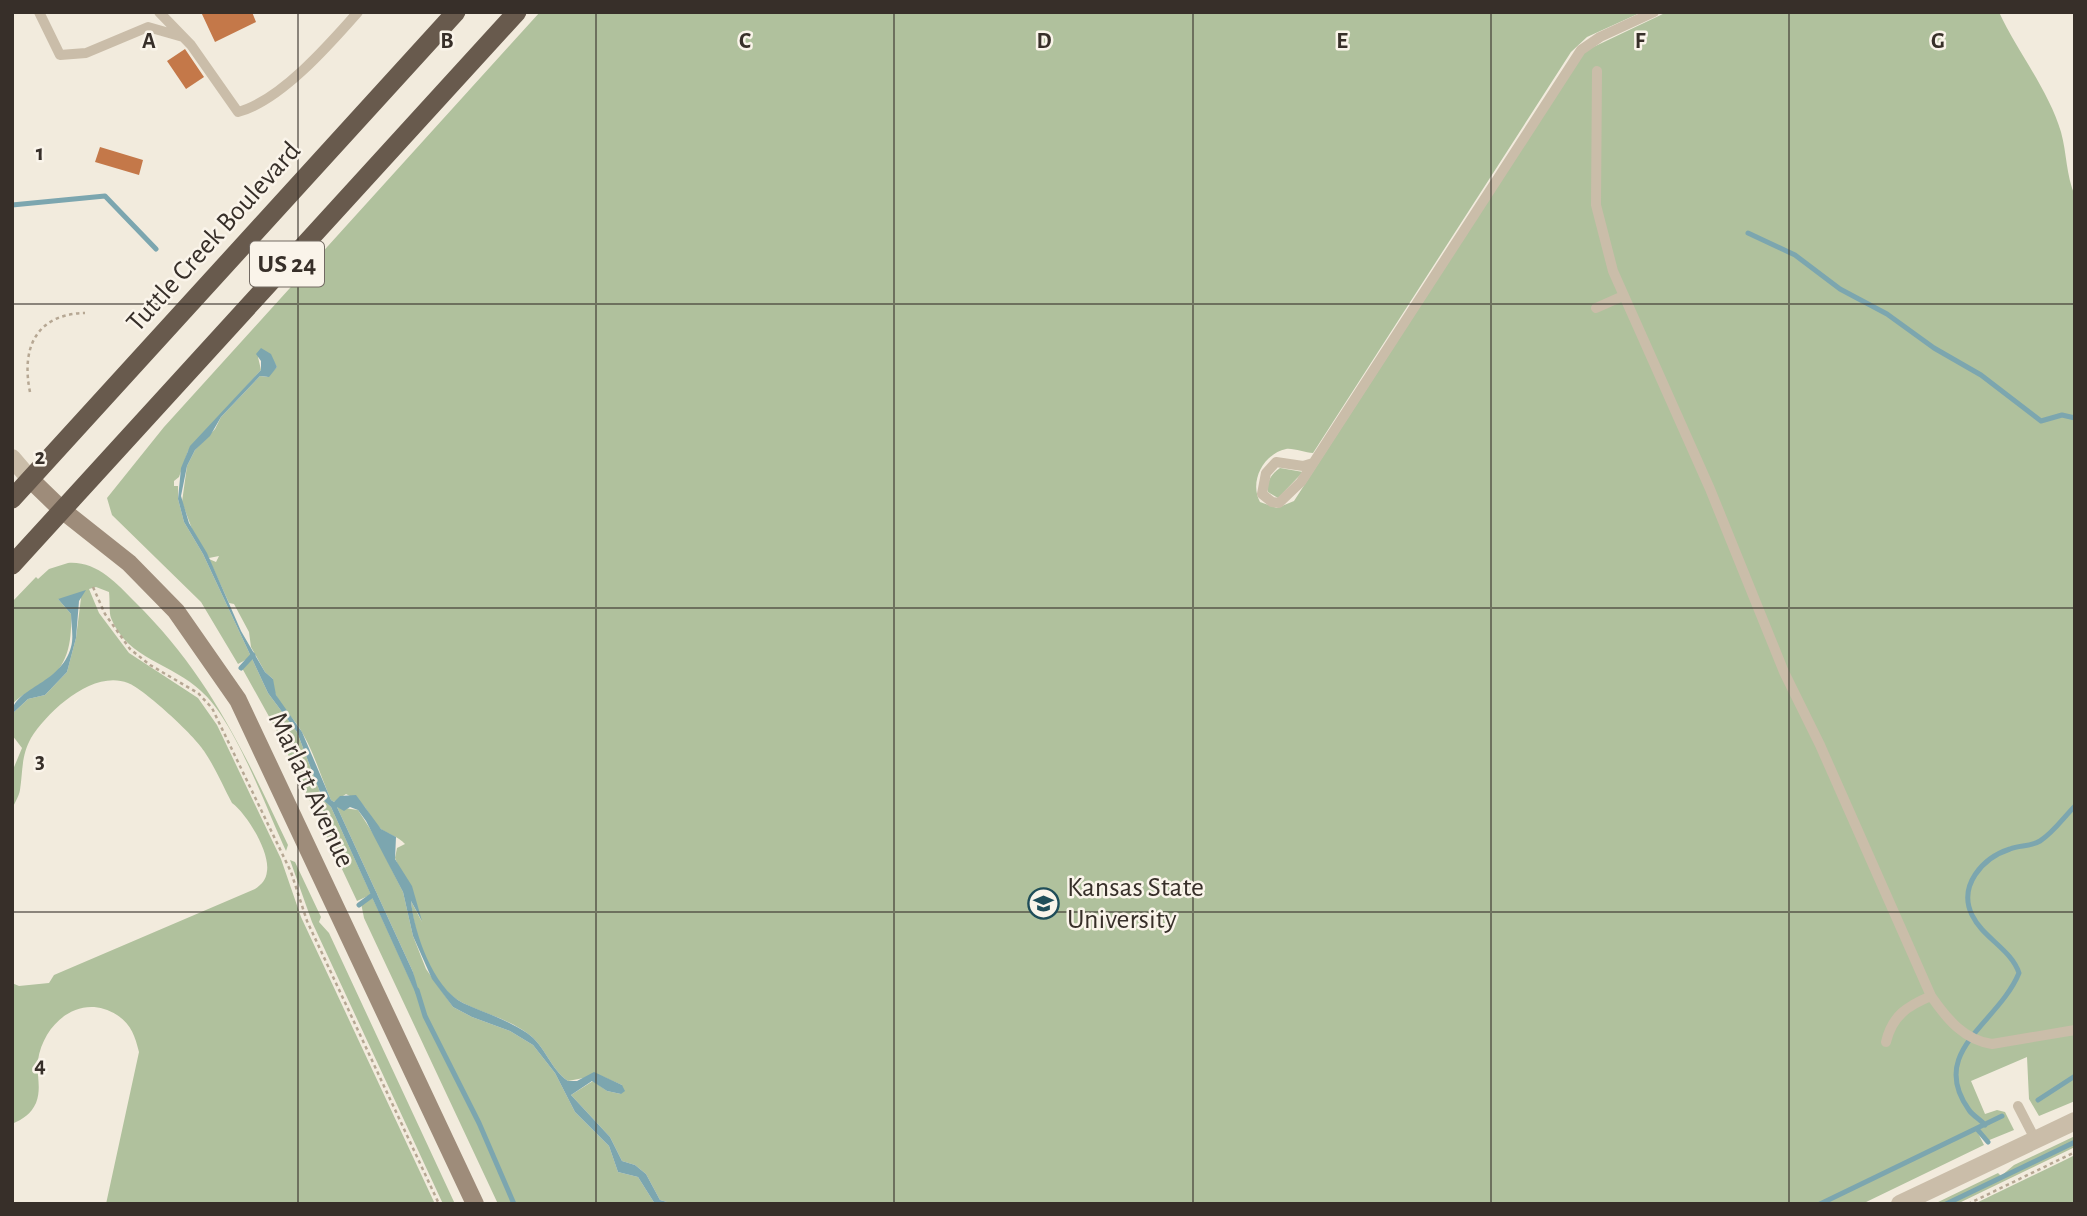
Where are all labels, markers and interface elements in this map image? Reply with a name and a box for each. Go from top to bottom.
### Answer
text: A [142,30,156,53]
text: B [440,30,454,53]
text: C [739,30,751,53]
text: D [1036,30,1052,53]
text: E [1336,30,1348,53]
text: F [1635,30,1646,53]
text: G [1931,30,1945,53]
street label: Tuttle Creek Boulevard [122,137,306,337]
text: 1 [36,142,44,165]
road number: US 24 [250,242,324,286]
text: 2 [35,446,46,469]
street label: Marlatt Avenue [263,708,359,872]
text: 3 [35,750,45,773]
place label: Kansas State University [1067,874,1204,934]
school or university icon: Kansas State University [1027,887,1061,921]
text: 4 [34,1054,46,1077]

